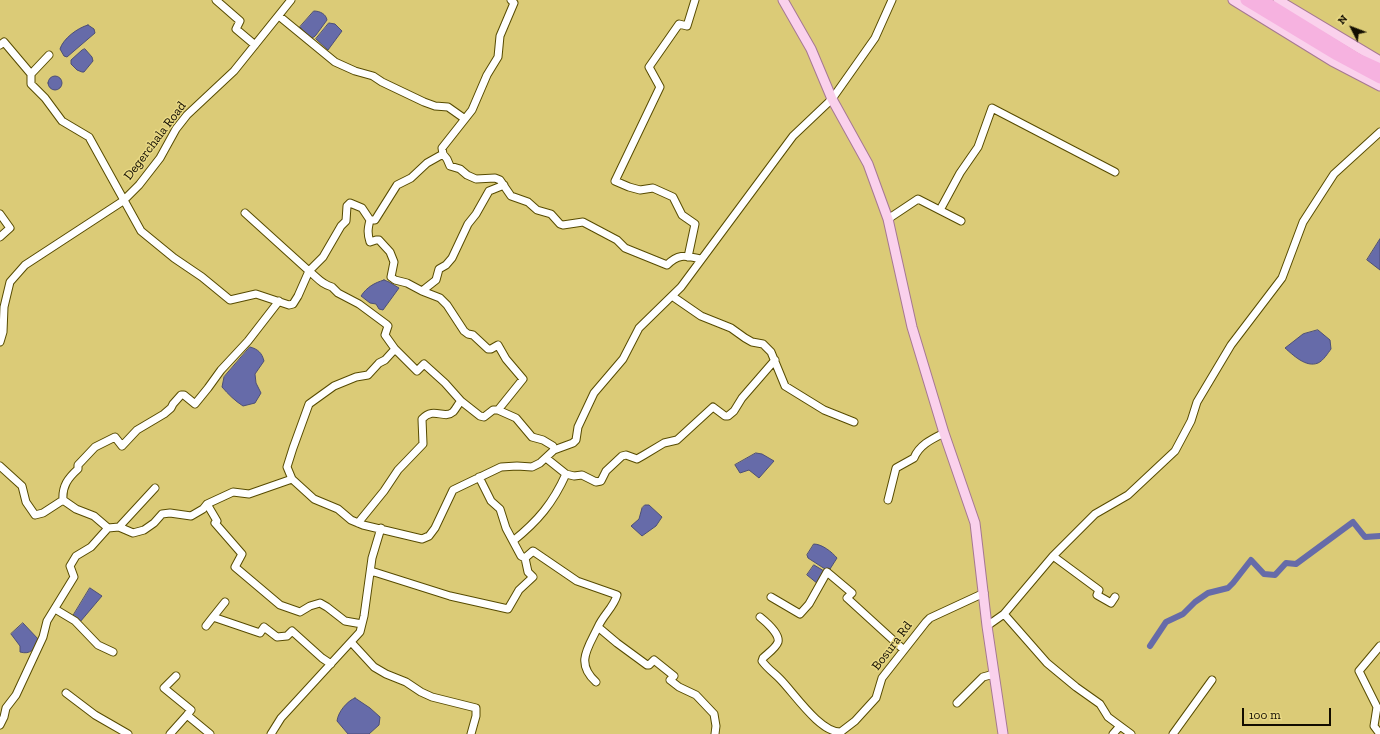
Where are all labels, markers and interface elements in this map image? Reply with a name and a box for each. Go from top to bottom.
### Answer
north arrow [1332,8,1372,48]
text: N [1335,12,1350,27]
street label: Degerchala Road [120,99,190,183]
street label: Bosura Rd [869,618,915,674]
scale bar [1244,700,1333,726]
text: 100 m [1249,708,1281,722]

